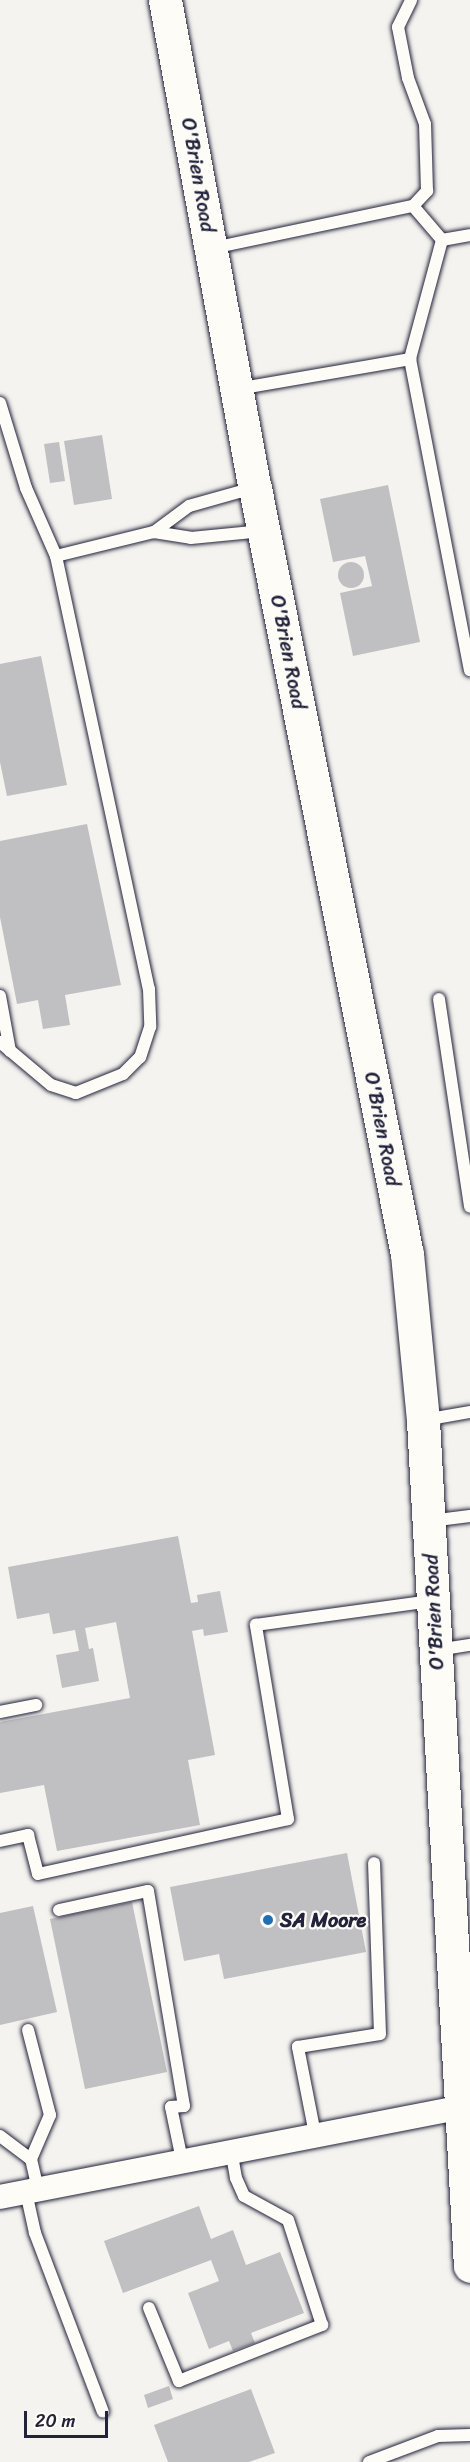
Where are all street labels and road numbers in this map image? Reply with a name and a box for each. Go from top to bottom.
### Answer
street label: O'Brien Road [176,116,220,234]
street label: O'Brien Road [265,593,311,711]
street label: O'Brien Road [359,1070,405,1188]
street label: O'Brien Road [419,1553,449,1671]

